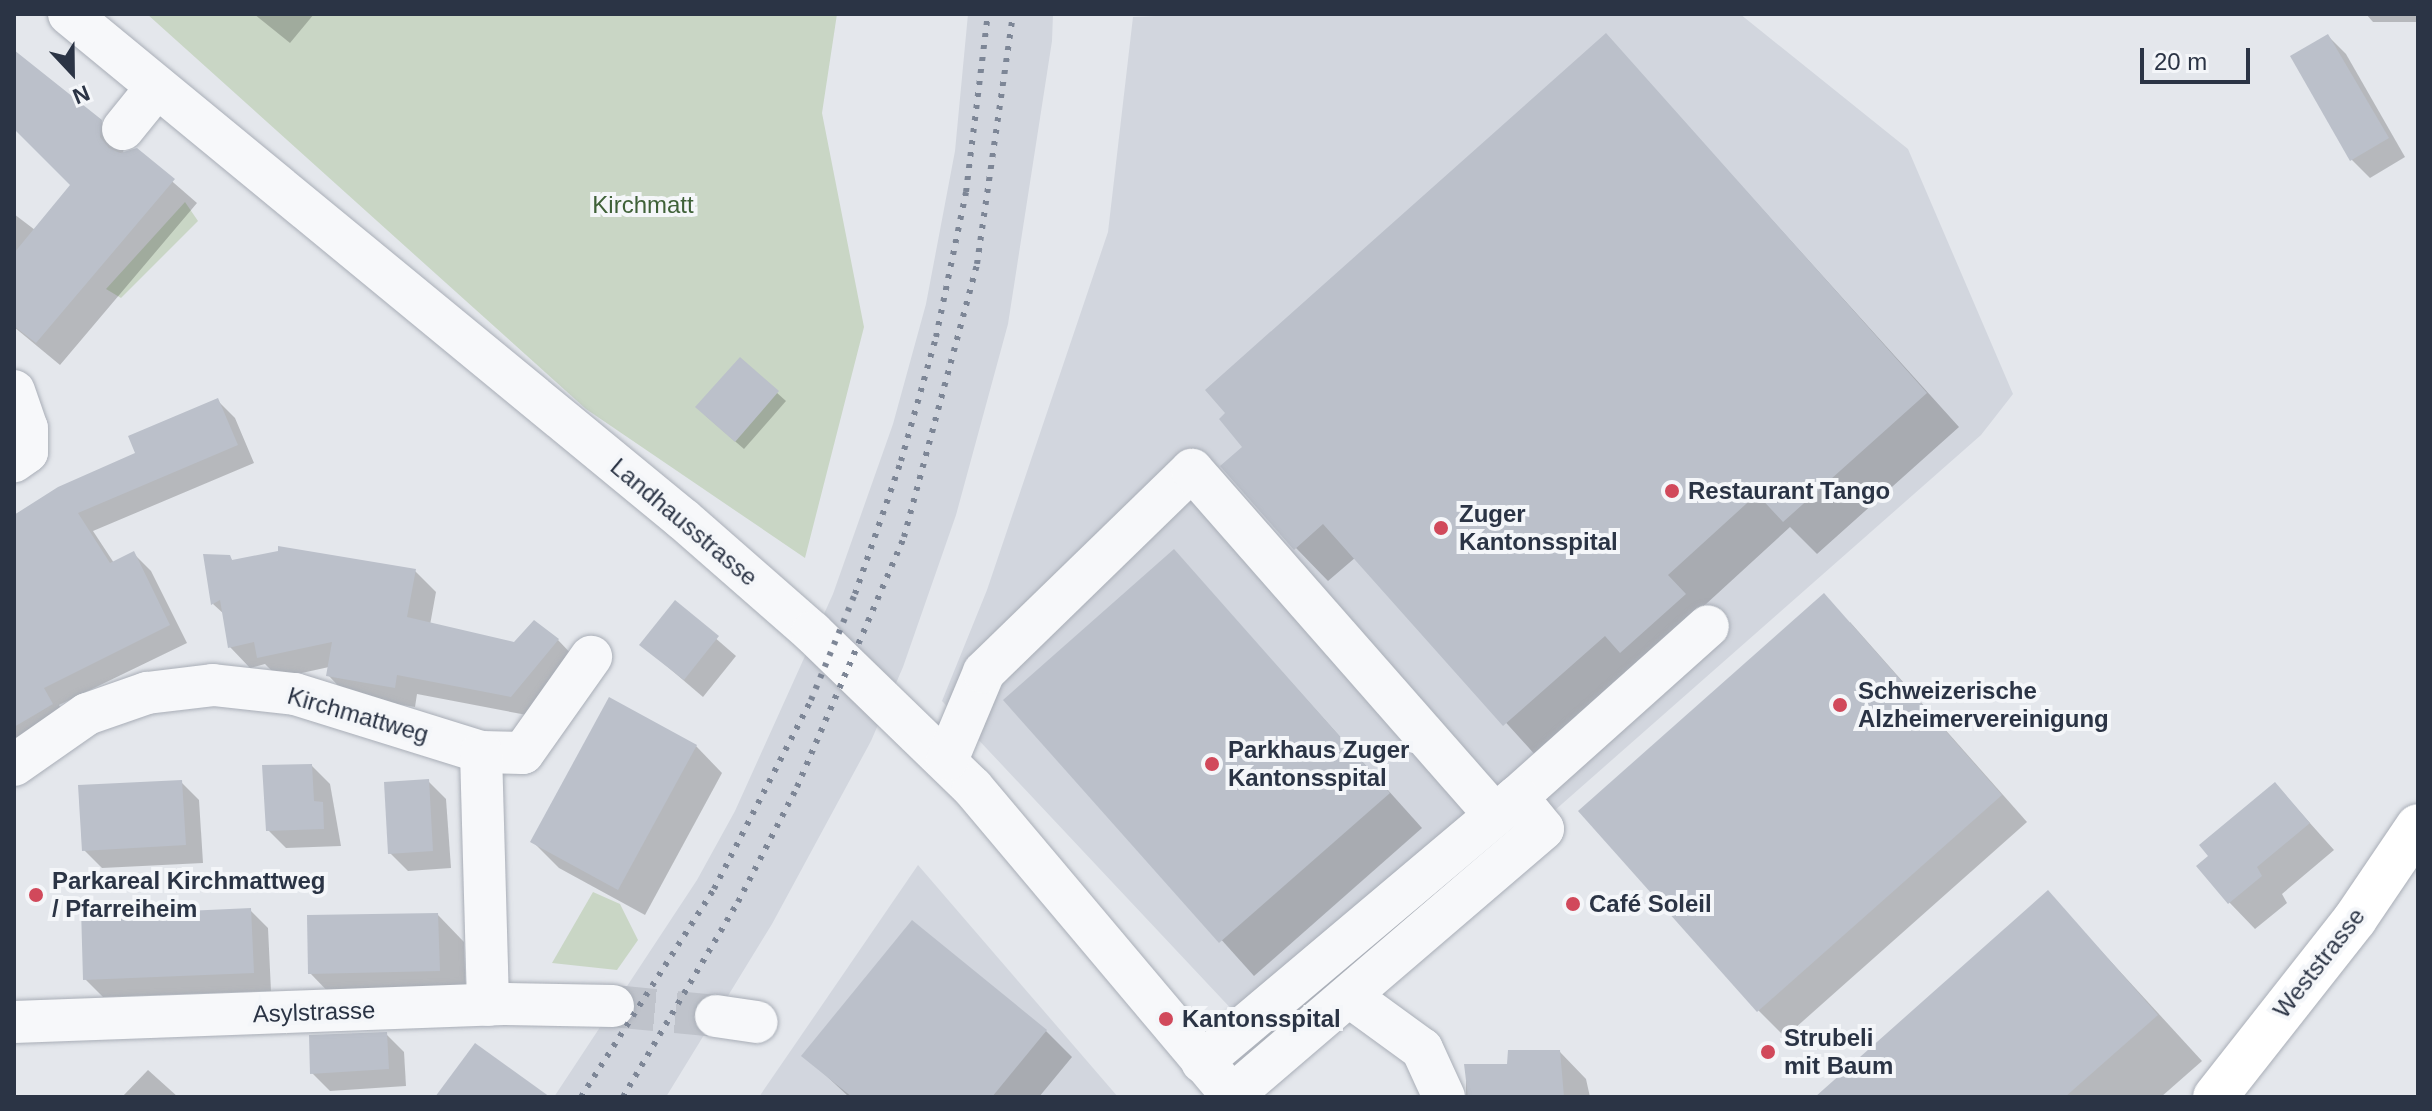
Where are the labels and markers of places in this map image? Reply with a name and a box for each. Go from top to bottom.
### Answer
place label: Restaurant Tango [1688,477,1890,505]
marker: Restaurant Tango [1663,482,1681,500]
place label: Zuger Kantonsspital [1459,500,1618,556]
marker: Zuger Kantonsspital [1430,517,1452,539]
place label: Schweizerische Alzheimervereinigung [1858,677,2109,733]
marker: Schweizerische Alzheimervereinigung [1829,694,1851,716]
place label: Parkhaus Zuger Kantonsspital [1228,736,1409,792]
marker: Parkhaus Zuger Kantonsspital [1203,755,1221,773]
place label: Parkareal Kirchmattweg / Pfarreiheim [52,867,325,923]
marker: Parkareal Kirchmattweg / Pfarreiheim [27,886,45,904]
place label: Café Soleil [1589,890,1712,918]
marker: Café Soleil [1564,895,1582,913]
place label: Kantonsspital [1182,1005,1341,1033]
marker: Kantonsspital [1157,1010,1175,1028]
place label: Strubeli mit Baum [1784,1024,1893,1080]
marker: Strubeli mit Baum [1759,1043,1777,1061]

